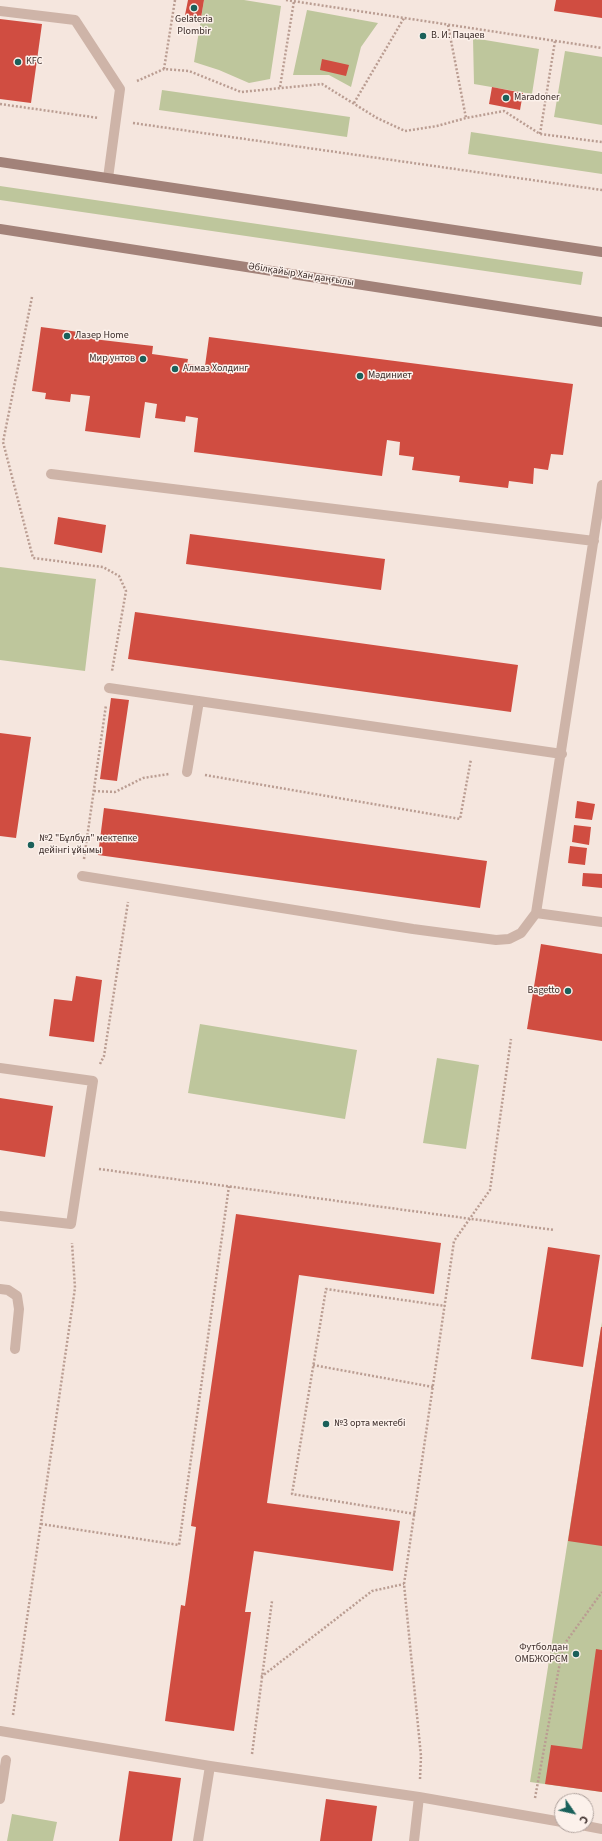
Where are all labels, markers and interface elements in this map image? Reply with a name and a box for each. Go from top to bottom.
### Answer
marker: Gelateria Plombir [189,3,199,13]
place label: Gelateria Plombir [175,14,213,38]
place label: В. И. Пацаев [431,30,485,42]
marker: В. И. Пацаев [418,31,428,41]
place label: KFC [26,56,42,68]
marker: KFC [13,57,23,67]
place label: Maradoner [514,92,559,104]
marker: Maradoner [501,93,511,103]
street label: Әбілқайыр Хан даңғылы [247,261,355,289]
place label: Лазер Home [75,330,129,342]
marker: Лазер Home [62,331,72,341]
place label: Мир унтов [89,353,135,365]
marker: Мир унтов [138,354,148,364]
place label: Алмаз Холдинг [183,363,248,375]
marker: Алмаз Холдинг [170,364,180,374]
place label: Мәдиниет [368,370,412,382]
marker: Мәдиниет [355,371,365,381]
place label: №2 "Бұлбұл" мектепке дейінгі ұйымы [39,833,137,856]
marker: №2 "Бұлбұл" мектепке дейінгі ұйымы [26,840,36,850]
place label: Bagetto [527,985,560,997]
marker: Bagetto [563,986,573,996]
place label: №3 орта мектебі [334,1418,406,1430]
marker: №3 орта мектебі [321,1419,331,1429]
place label: Футболдан ОМБЖОРСМ [515,1642,568,1666]
marker: Футболдан ОМБЖОРСМ [571,1649,581,1659]
north arrow [554,1793,594,1833]
text: С [576,1813,592,1826]

